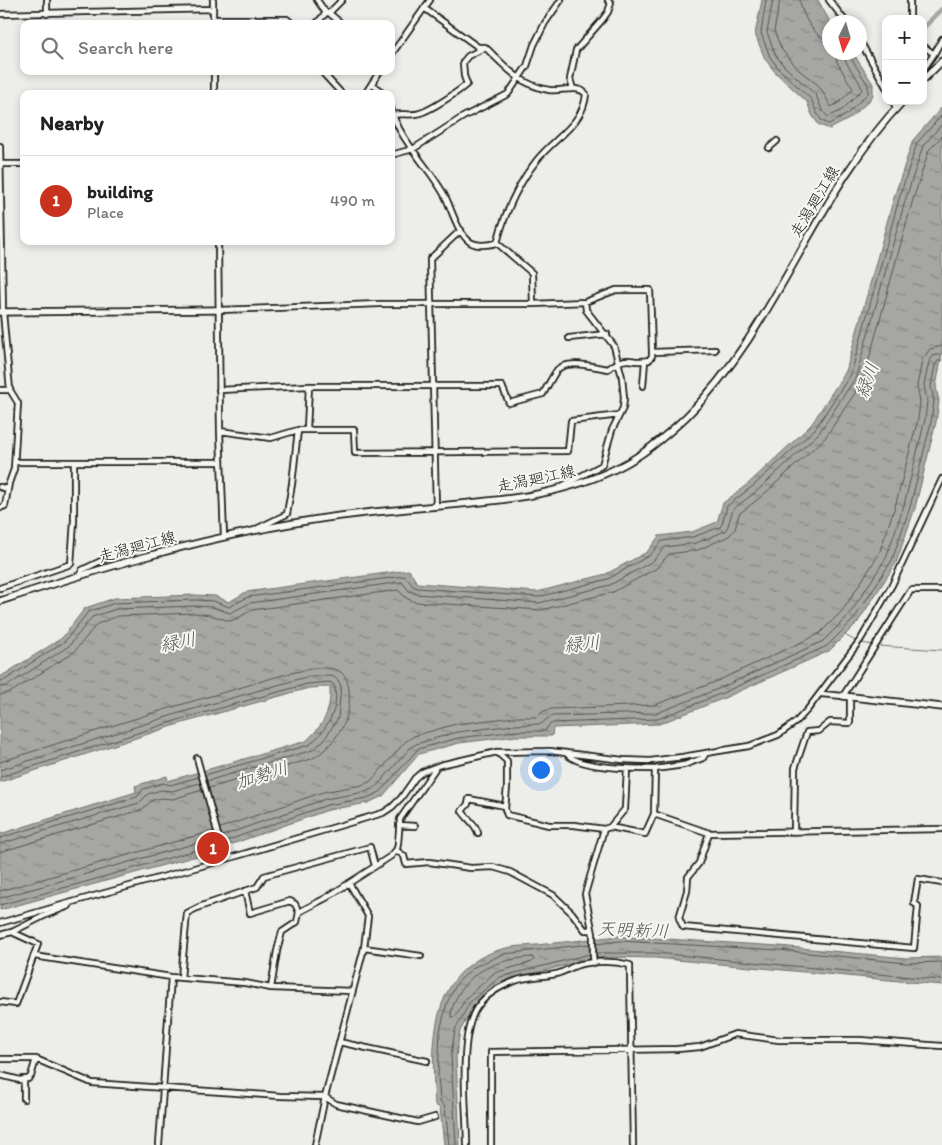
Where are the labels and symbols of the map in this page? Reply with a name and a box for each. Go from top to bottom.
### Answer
north arrow [822,15,867,60]
street label: 走潟廻江線 [786,162,843,240]
water label: 緑川 [851,359,883,401]
street label: 走潟廻江線 [495,461,577,496]
street label: 走潟廻江線 [96,527,178,566]
water label: 緑川 [158,628,198,656]
water label: 緑川 [563,631,601,657]
water label: 加勢川 [233,757,291,793]
your location [528,757,554,783]
pin: 1 [197,829,229,867]
water label: 天明新川 [597,918,669,942]

